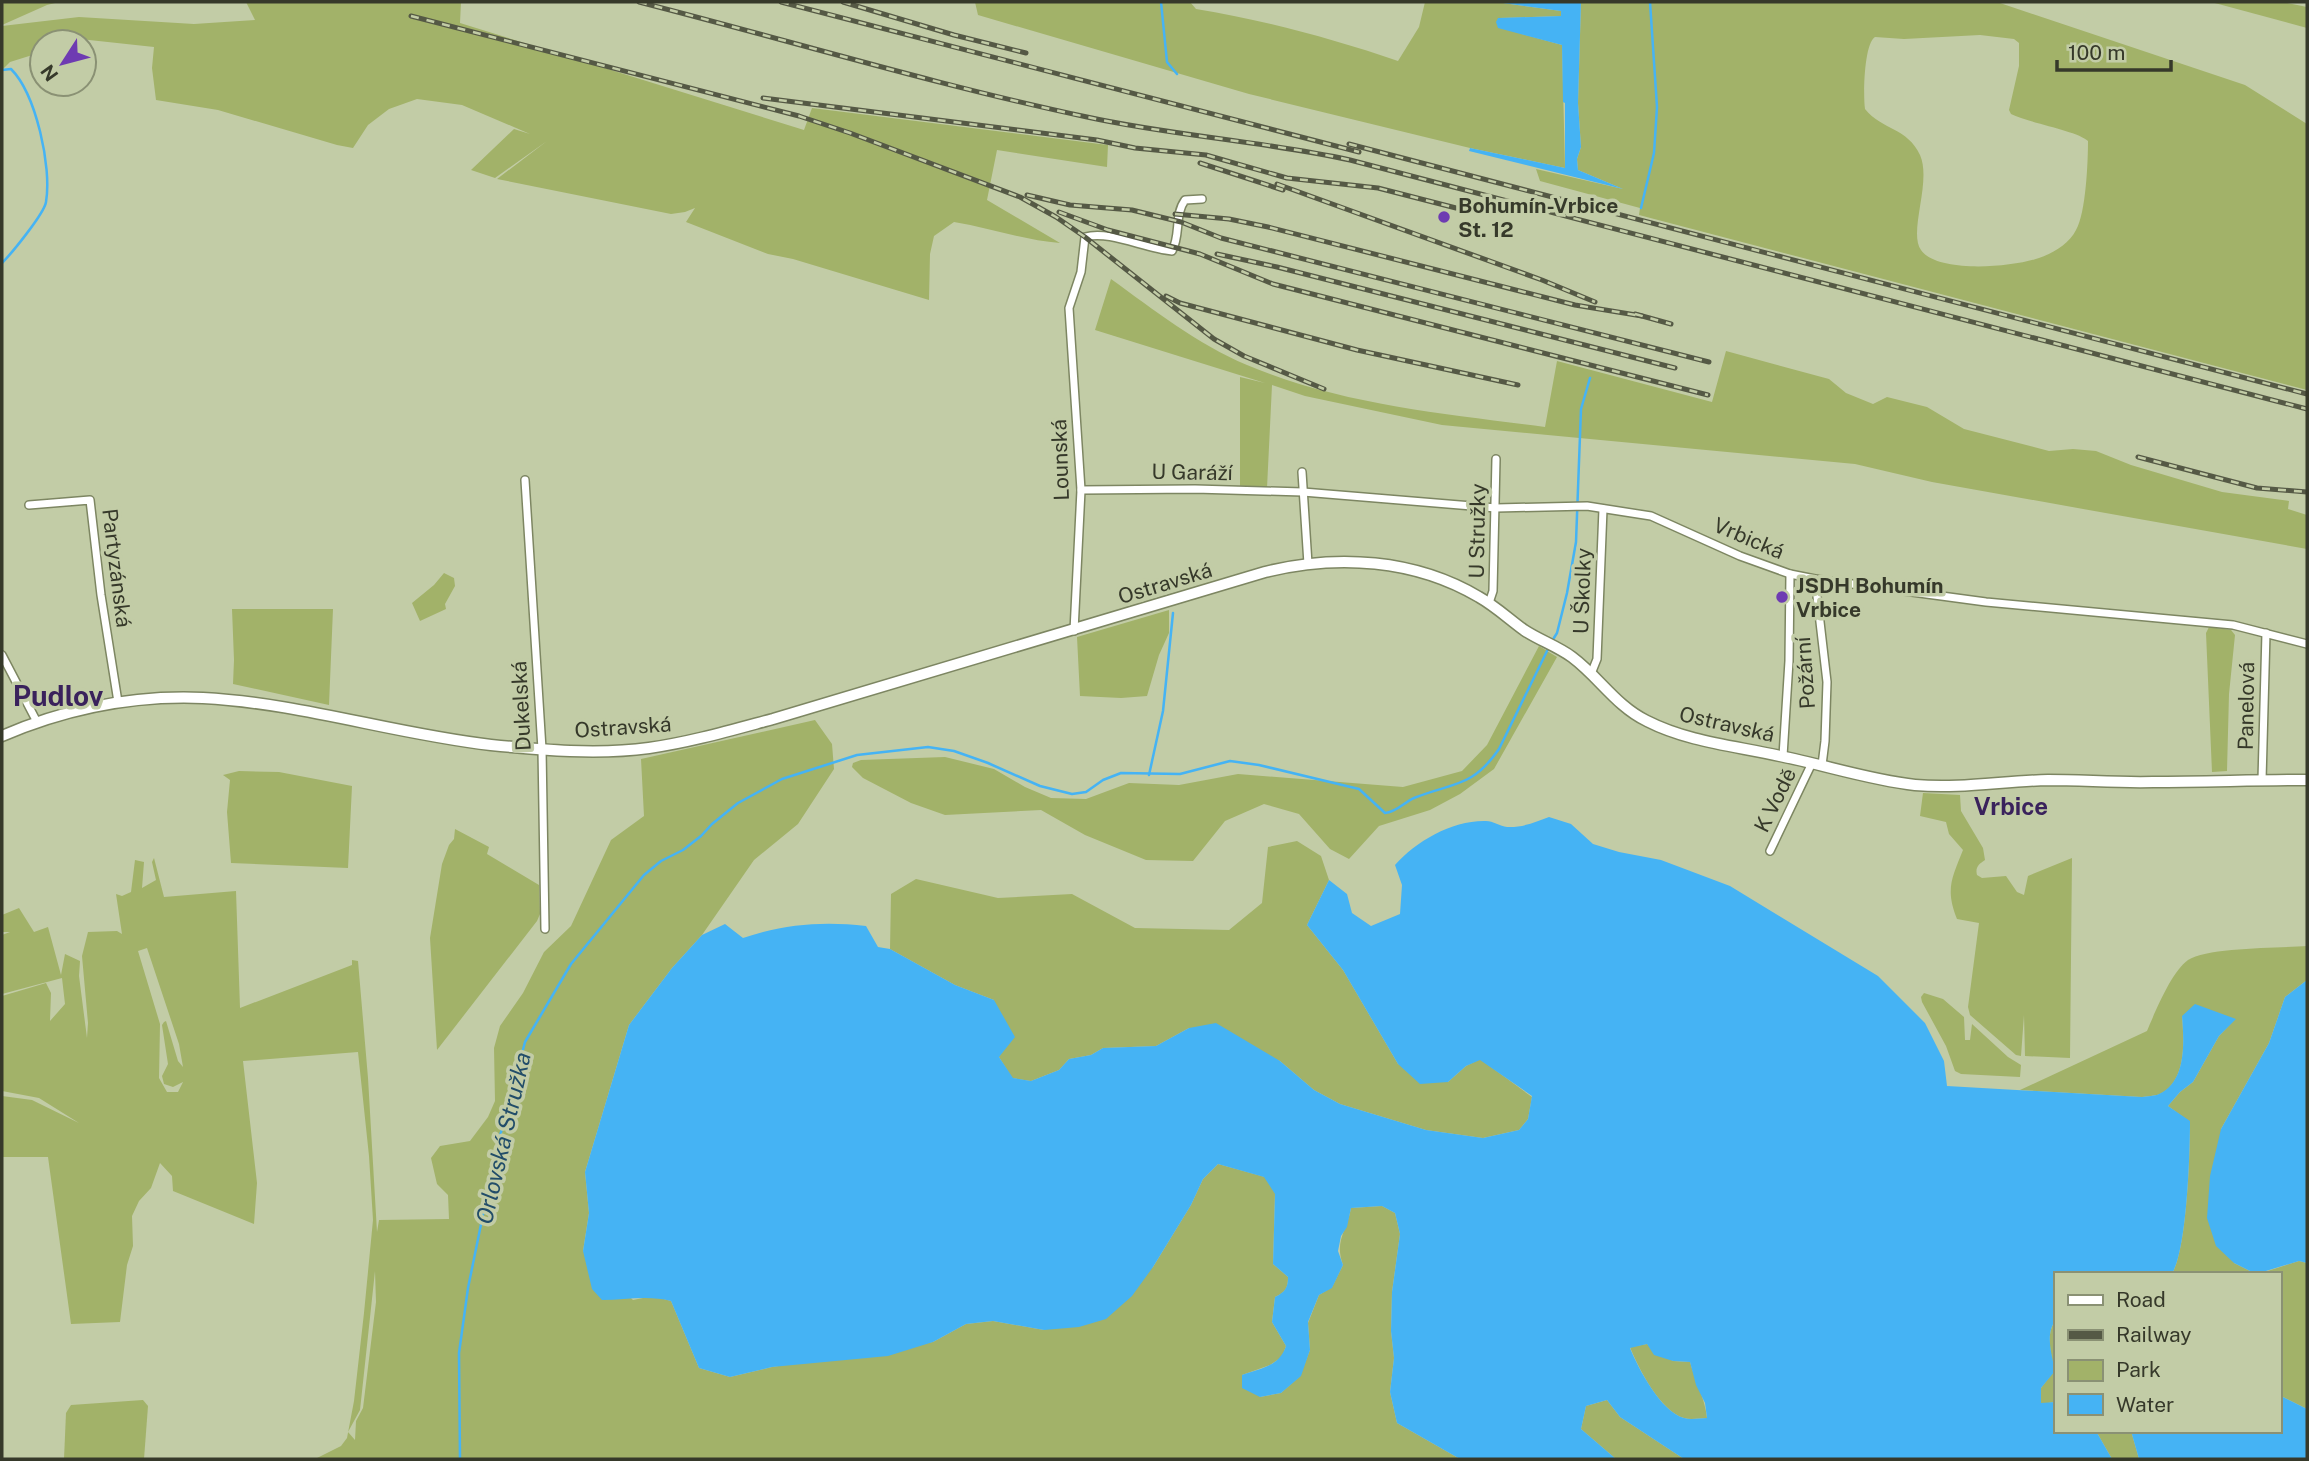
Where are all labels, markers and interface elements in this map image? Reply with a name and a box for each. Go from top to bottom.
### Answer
north arrow [28,28,98,98]
scale bar [2057,28,2171,72]
text: 100 m [2068,40,2125,65]
text: N [36,61,63,85]
place label: Bohumín-Vrbice St. 12 [1458,193,1618,242]
marker: Bohumín-Vrbice St. 12 [1436,209,1452,225]
street label: Lounská [1046,419,1074,501]
street label: U Garáží [1151,459,1234,485]
street label: U Stružky [1464,483,1490,579]
street label: Partyzánská [97,507,137,629]
street label: Vrbická [1710,512,1788,564]
street label: U Školky [1568,547,1596,635]
street label: Ostravská [1115,557,1215,609]
place label: JSDH Bohumín Vrbice [1796,573,1943,622]
marker: JSDH Bohumín Vrbice [1774,589,1790,605]
street label: Požární [1790,635,1820,710]
street label: Dukelská [506,660,536,752]
street label: Panelová [2233,662,2259,750]
district label: Pudlov [13,679,104,712]
street label: Ostravská [1677,701,1777,747]
street label: Ostravská [574,711,672,743]
street label: K Vodě [1749,764,1801,836]
district label: Vrbice [1974,792,2048,820]
water label: Orlovská Stružka [470,1049,536,1227]
legend [2054,1272,2281,1433]
text: Road [2116,1287,2166,1312]
text: Railway [2116,1322,2192,1347]
text: Park [2116,1357,2161,1382]
text: Water [2116,1392,2174,1417]

